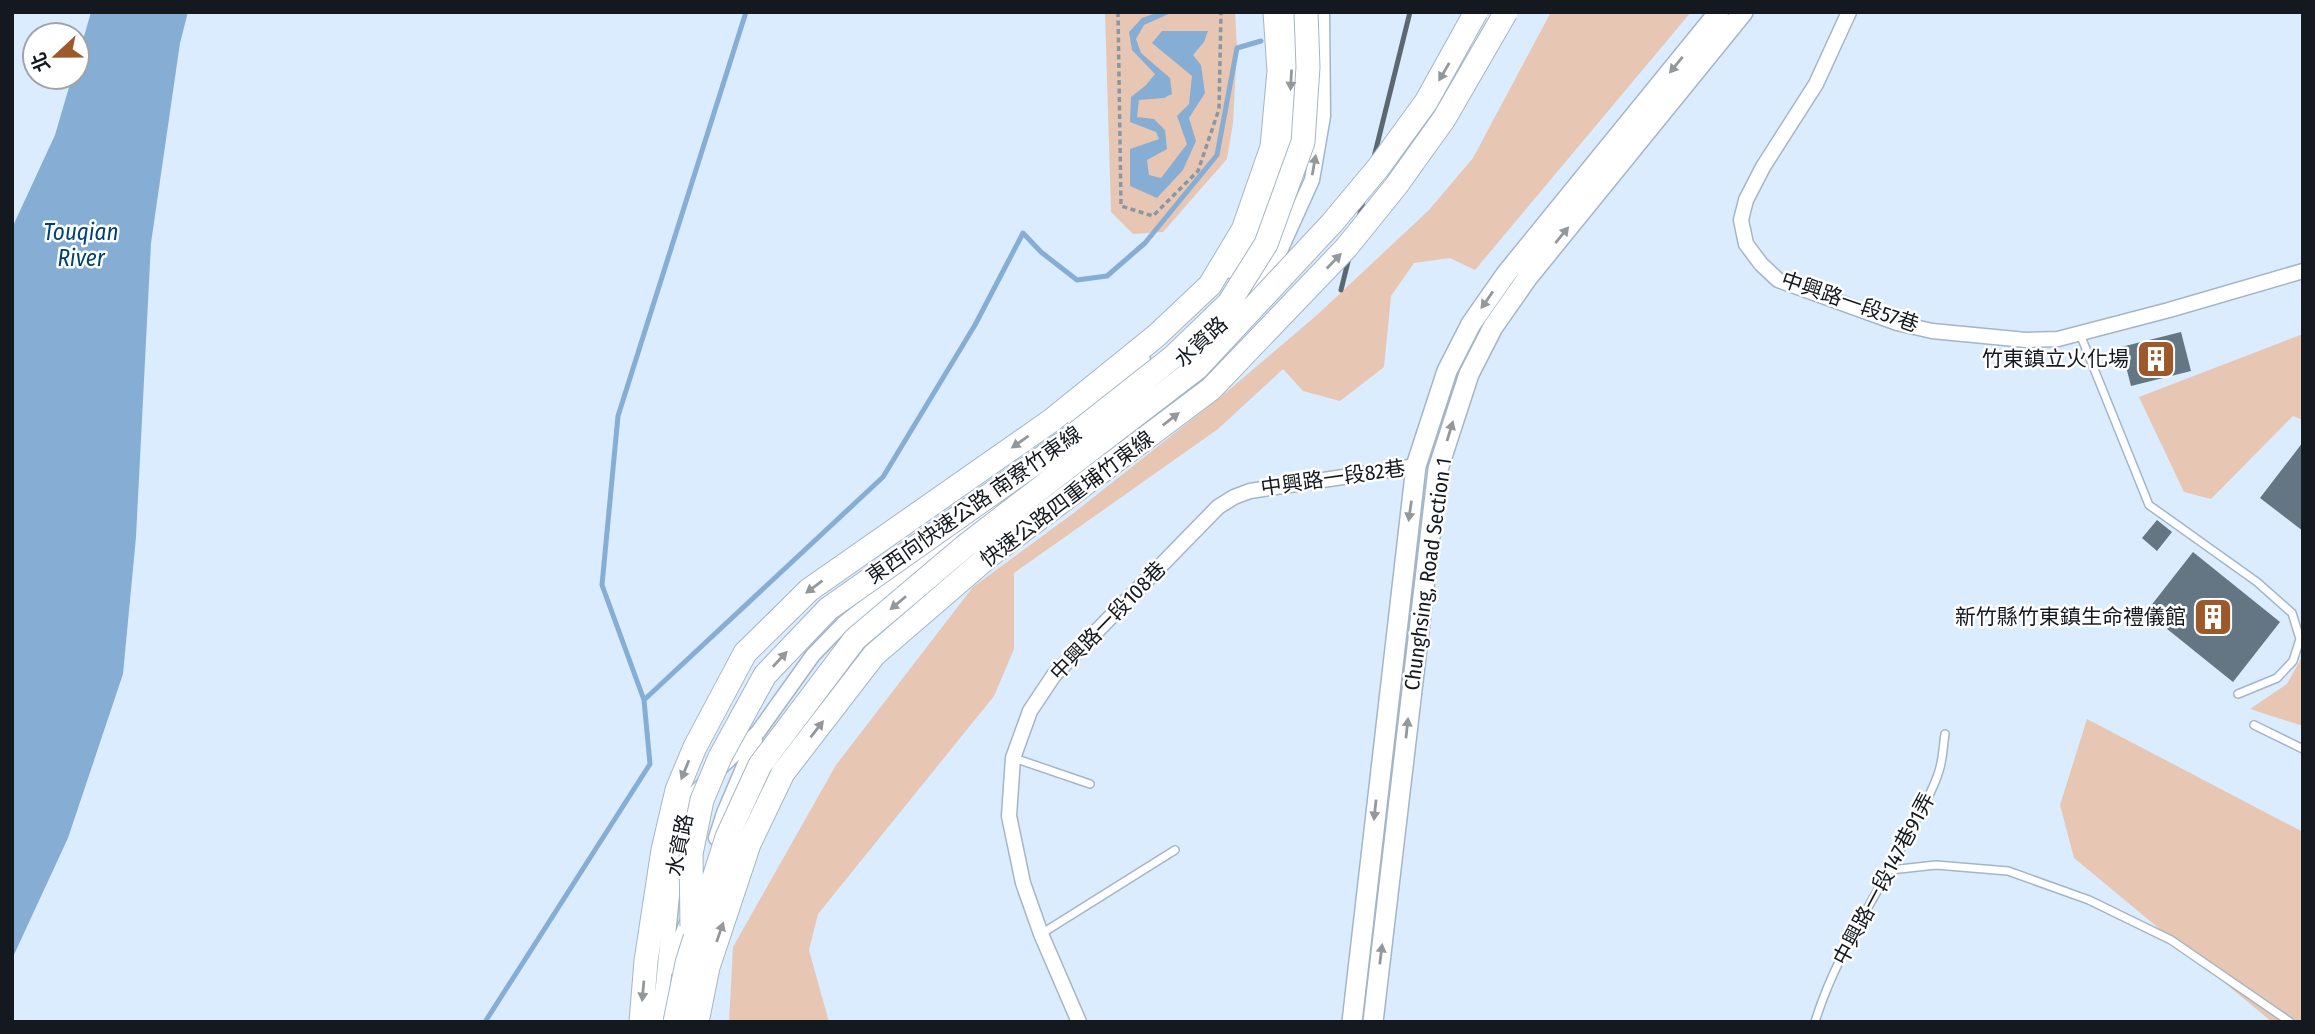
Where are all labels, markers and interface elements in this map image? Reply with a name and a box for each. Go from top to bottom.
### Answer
north arrow [21,21,91,91]
text: 北 [26,49,55,75]
one-way arrow [1668,56,1683,74]
one-way arrow [1438,62,1450,82]
one-way arrow [1285,70,1296,92]
one-way arrow [1309,154,1320,176]
water label: Touqian River [43,218,119,272]
one-way arrow [1554,226,1569,243]
one-way arrow [1325,252,1342,269]
street label: 中興路一段57巷 [1778,266,1922,338]
one-way arrow [1480,291,1494,309]
street label: 水資路 [1169,311,1233,373]
building icon: 竹東鎮立火化場 [2135,338,2177,380]
place label: 竹東鎮立火化場 [1982,346,2129,372]
one-way arrow [1162,412,1180,427]
one-way arrow [1445,420,1456,441]
street label: 東西向快速公路 南寮竹東線 [861,421,1087,589]
street label: 快速公路四重埔竹東線 [975,425,1159,573]
one-way arrow [1011,435,1029,449]
street label: 中興路一段82巷 [1259,455,1407,501]
street label: Chunghsing, Road Section 1 [1399,456,1457,692]
one-way arrow [1405,500,1416,522]
street label: 中興路一段108巷 [1045,556,1171,686]
one-way arrow [806,580,824,595]
one-way arrow [889,595,906,610]
building icon: 新竹縣竹東鎮生命禮儀館 [2192,596,2234,638]
place label: 新竹縣竹東鎮生命禮儀館 [1955,604,2186,630]
one-way arrow [772,651,788,668]
one-way arrow [1402,717,1413,739]
one-way arrow [810,720,825,738]
one-way arrow [679,760,690,781]
street label: 中興路一段147巷91弄 [1828,788,1940,970]
one-way arrow [1370,799,1381,821]
street label: 水資路 [661,812,699,878]
one-way arrow [715,921,725,942]
one-way arrow [1376,943,1387,965]
one-way arrow [637,980,648,1002]

